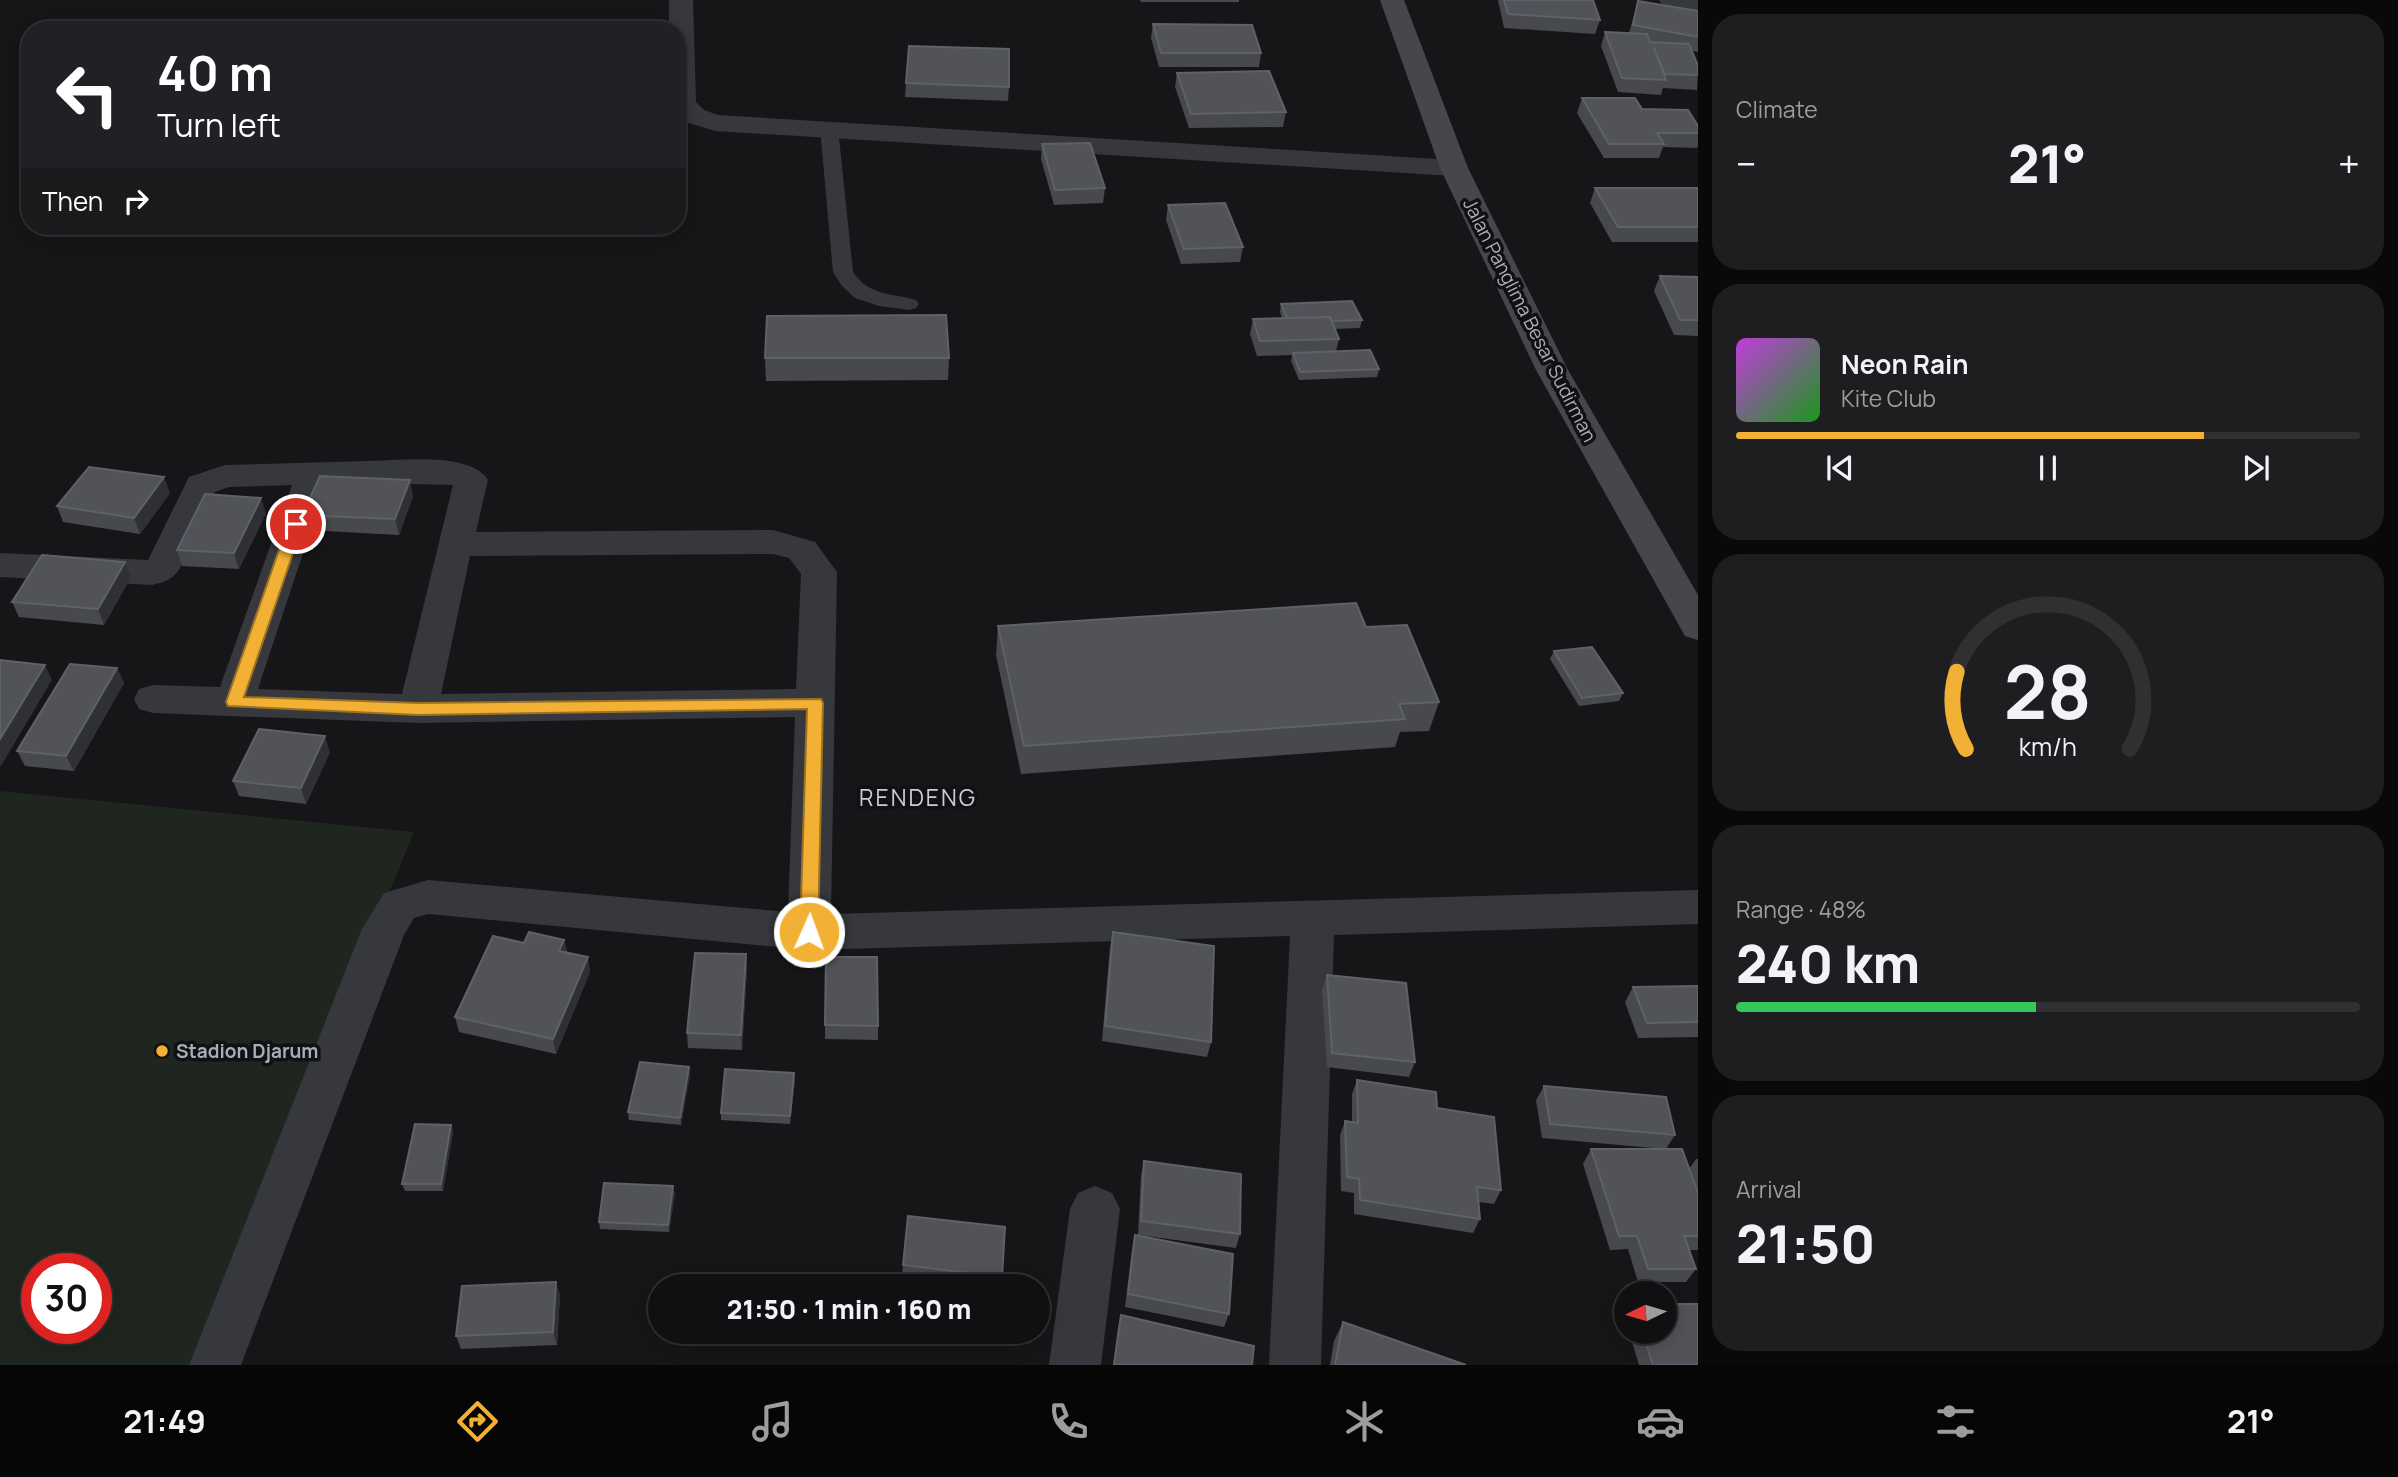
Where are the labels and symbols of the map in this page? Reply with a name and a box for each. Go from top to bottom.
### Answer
street label: Jalan Panglima Besar Sudirman [1457,194,1603,446]
pin [266,494,326,554]
district label: RENDENG [859,781,977,813]
position arrow [772,895,846,969]
place label: Stadion Djarum [176,1038,318,1064]
marker: Stadion Djarum [154,1043,170,1059]
speed limit sign: 30 [21,1253,112,1344]
north arrow [1614,1281,1676,1344]

